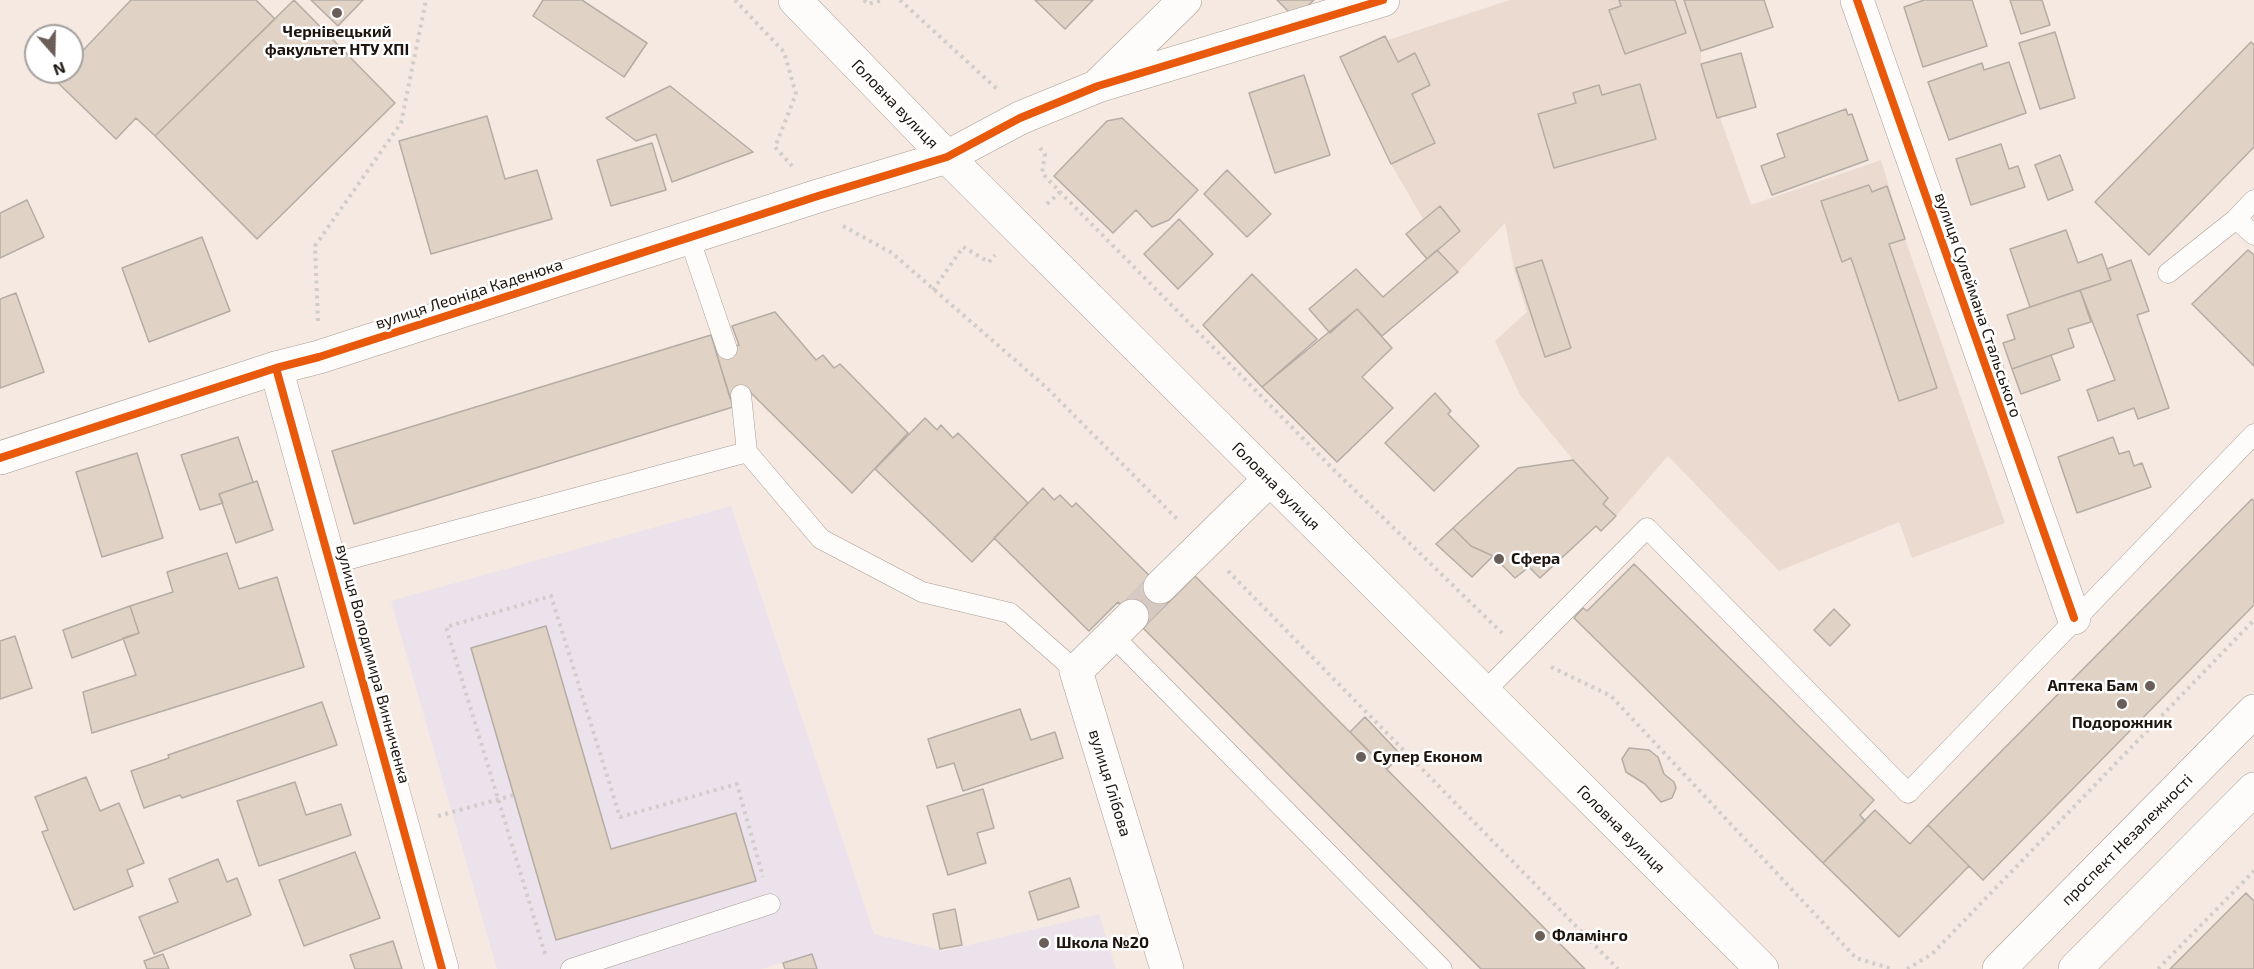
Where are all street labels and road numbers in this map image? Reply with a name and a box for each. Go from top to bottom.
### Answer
street label: Головна вулиця [848,55,942,153]
street label: вулиця Сулеймана Стальського [1930,190,2026,420]
street label: вулиця Леоніда Каденюка [373,255,565,333]
street label: Головна вулиця [1228,438,1324,534]
street label: вулиця Володимира Винниченка [332,542,414,786]
street label: вулиця Глібова [1085,727,1135,839]
street label: проспект Незалежності [2057,770,2197,910]
street label: Головна вулиця [1573,781,1669,877]

